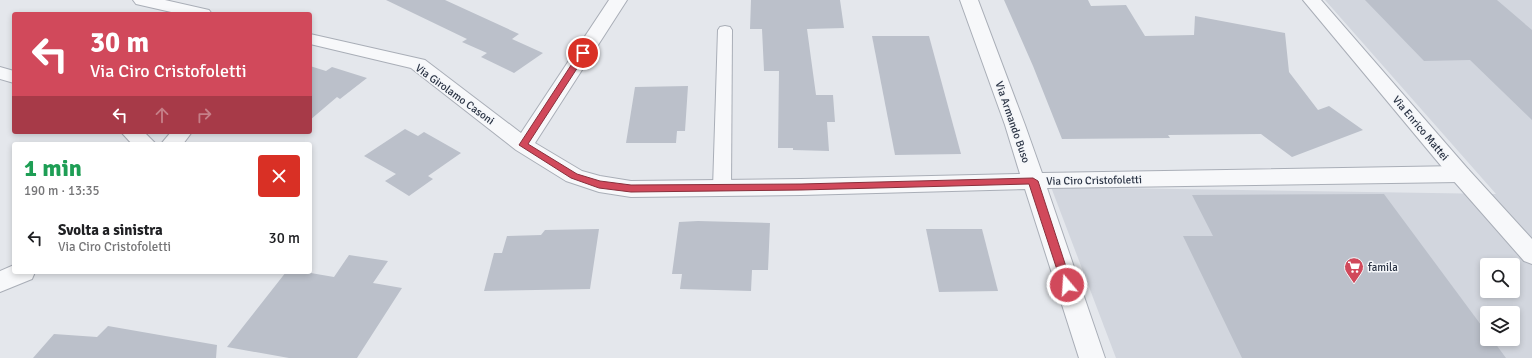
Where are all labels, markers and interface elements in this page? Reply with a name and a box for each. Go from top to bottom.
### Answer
text: 30 m [90,26,149,60]
icon: left [24,28,76,80]
pin [566,36,600,70]
icon: arrive [572,42,594,64]
text: Via Ciro Cristofoletti [90,60,247,82]
street label: Via Girolamo Casoni [413,61,497,127]
street label: Via Armando Buso [992,80,1033,165]
street label: Via Enrico Mattei [1390,93,1451,163]
icon: left [109,104,131,126]
icon: ahead [151,104,173,126]
icon: right [193,104,215,126]
text: 1 min [24,153,82,183]
button: close [258,155,300,197]
street label: Via Ciro Cristofoletti [1046,173,1142,188]
text: 190 m · 13:35 [24,183,100,199]
text: Svolta a sinistra [58,221,163,239]
icon: left [24,227,46,249]
text: 30 m [269,229,300,247]
text: Via Ciro Cristofoletti [58,239,171,255]
supermarket icon: famila [1343,256,1365,284]
map controls [1480,258,1520,346]
button: search [1480,258,1520,298]
place label: famila [1368,261,1398,274]
position arrow [1046,264,1088,306]
button: layers [1480,306,1520,346]

